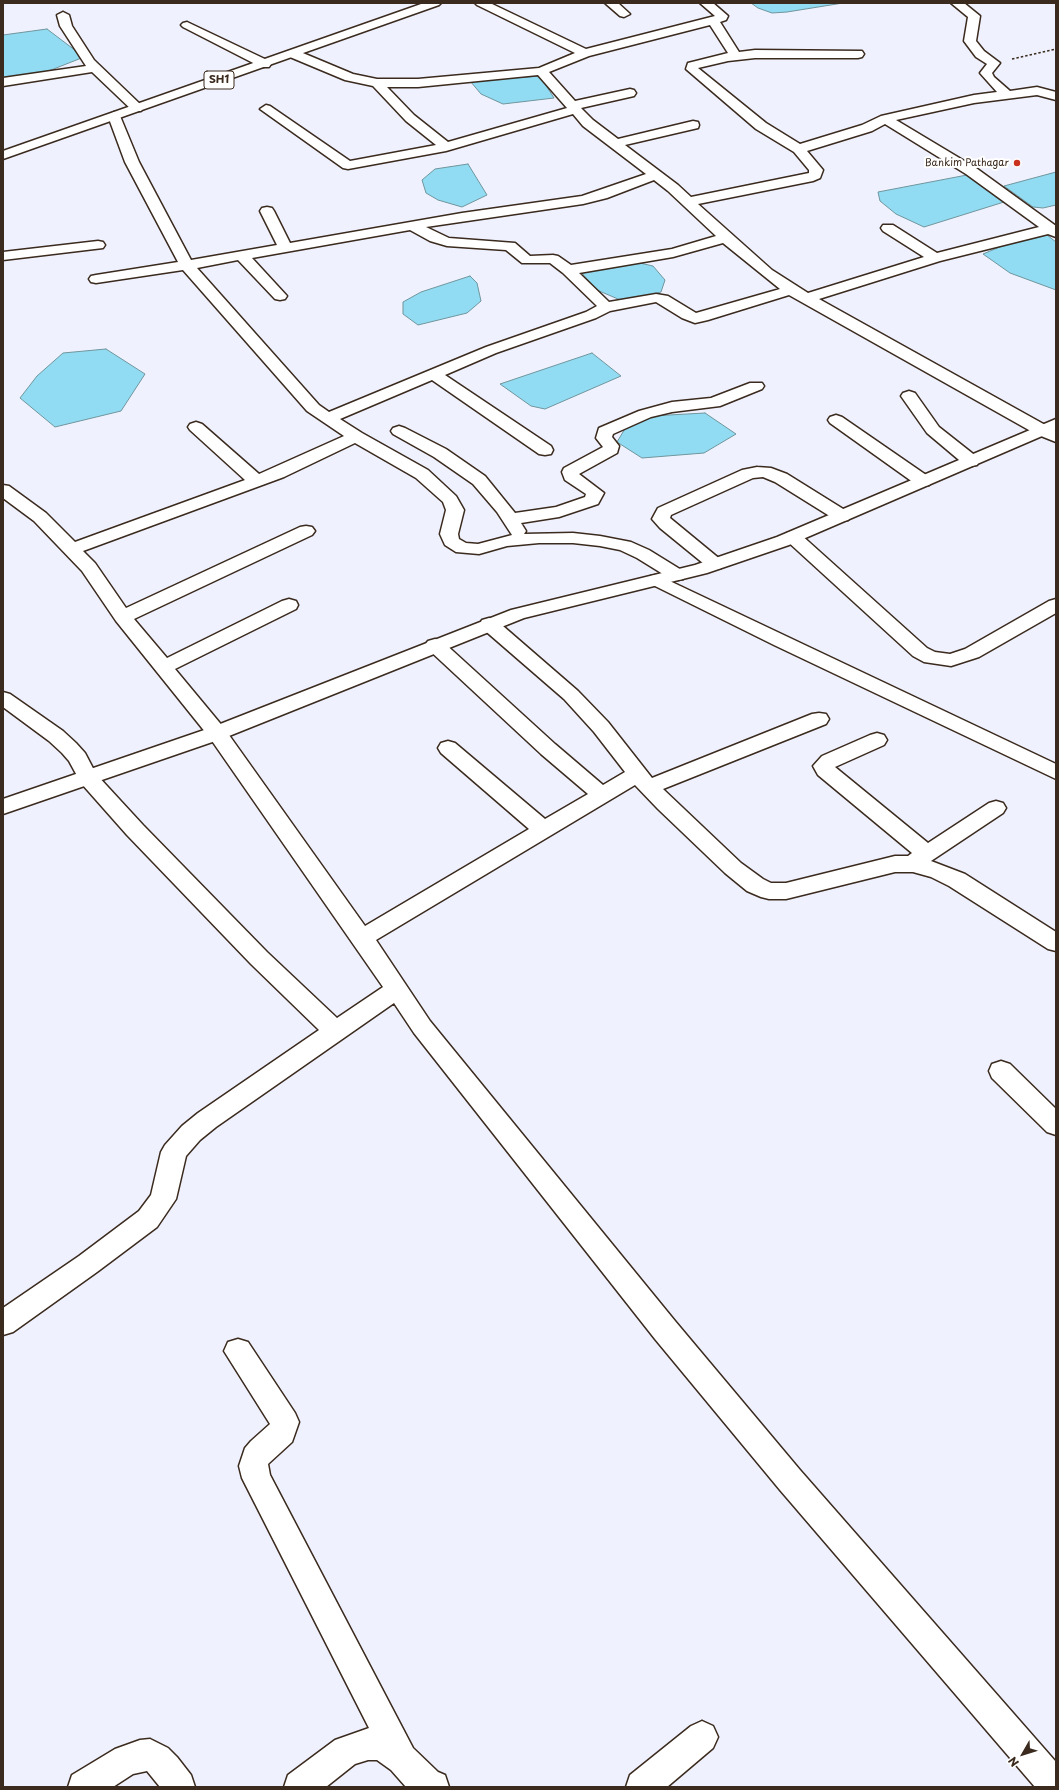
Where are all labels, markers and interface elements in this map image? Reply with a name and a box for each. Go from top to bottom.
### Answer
road number: SH1 [204,71,234,89]
place label: Bankim Pathagar [925,157,1009,169]
marker: Bankim Pathagar [1012,158,1022,168]
north arrow [1003,1734,1043,1774]
text: N [1004,1753,1023,1771]

